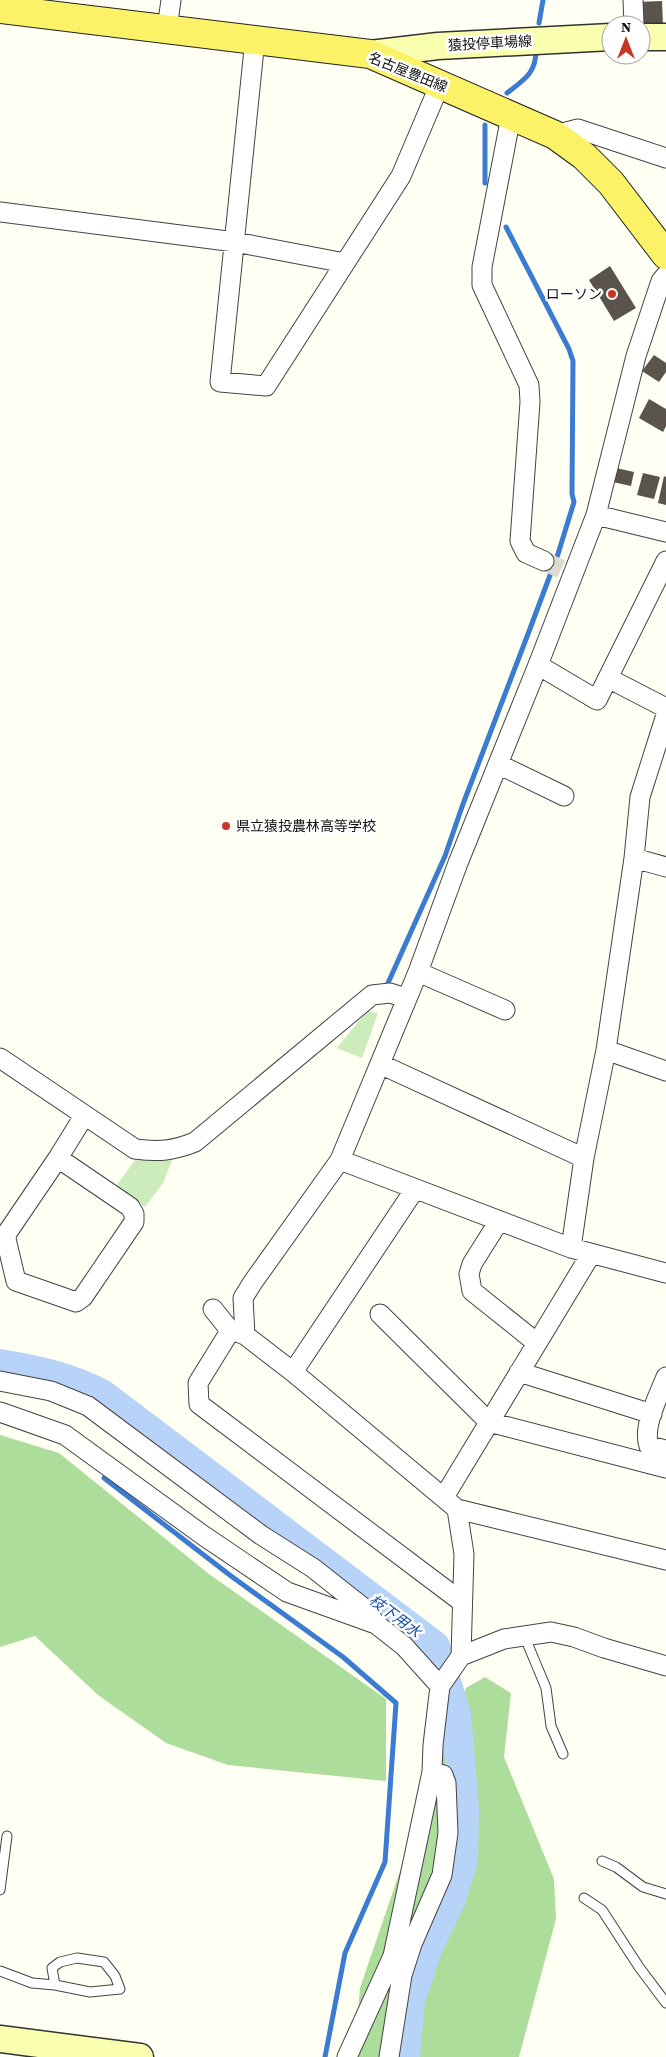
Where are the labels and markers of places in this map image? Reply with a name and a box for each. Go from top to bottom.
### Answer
place label: ローソン [546,284,602,304]
marker: ローソン [606,288,618,300]
place label: 県立猿投農林高等学校 [236,816,376,836]
marker: 県立猿投農林高等学校 [220,820,232,832]

